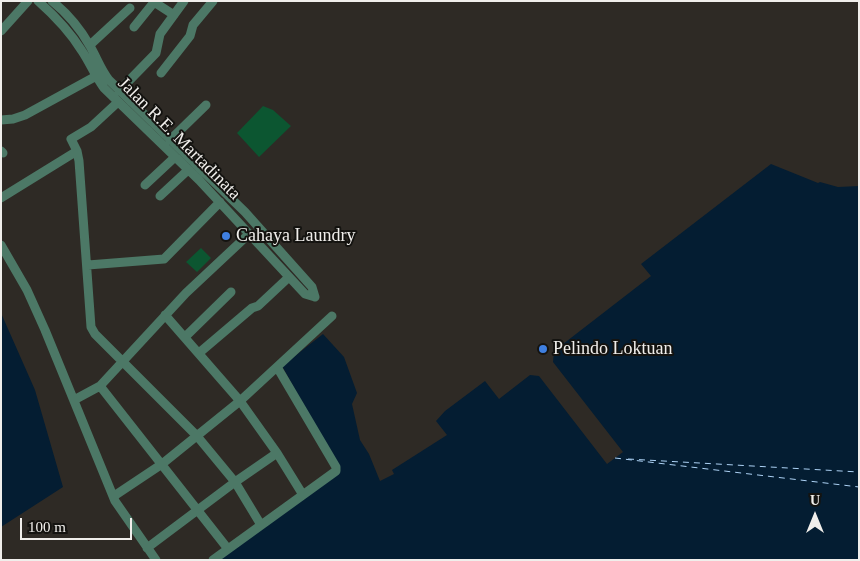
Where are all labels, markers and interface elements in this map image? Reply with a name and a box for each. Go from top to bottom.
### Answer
street label: Jalan R.E. Martadinata [113,73,245,205]
place label: Cahaya Laundry [236,225,355,247]
marker: Cahaya Laundry [220,230,232,242]
place label: Pelindo Loktuan [553,338,672,360]
marker: Pelindo Loktuan [537,343,549,355]
north arrow [790,491,840,541]
text: U [810,493,820,508]
scale bar [22,508,135,540]
text: 100 m [28,519,66,535]

